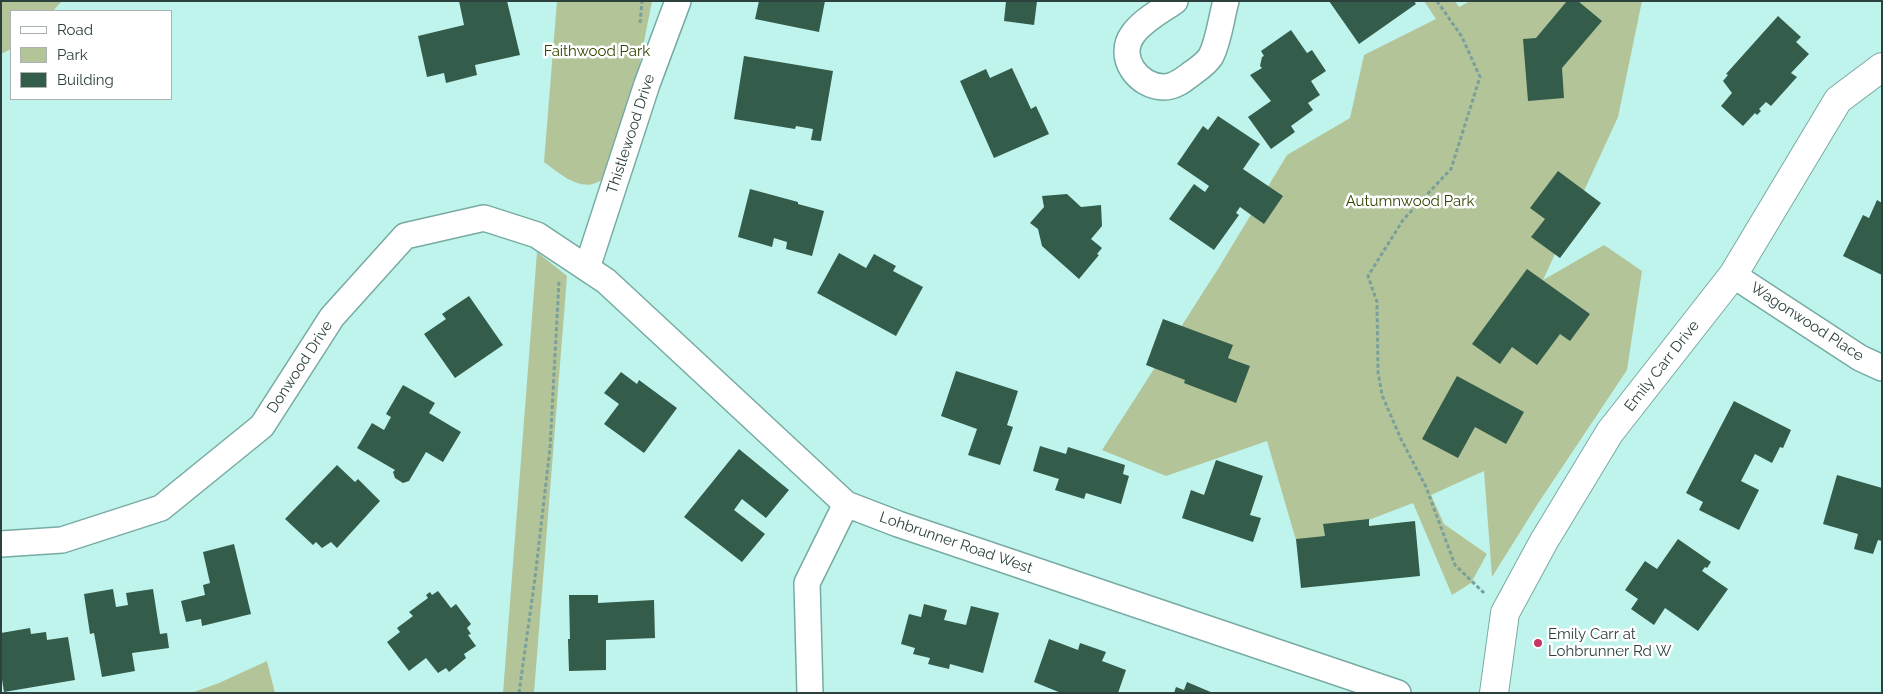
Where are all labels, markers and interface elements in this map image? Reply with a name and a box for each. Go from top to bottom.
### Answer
legend [10,10,172,100]
text: Road [57,21,93,39]
park label: Faithwood Park [544,42,650,60]
text: Park [57,46,88,64]
text: Building [57,71,114,89]
street label: Thistlewood Drive [603,72,659,196]
park label: Autumnwood Park [1346,192,1474,210]
street label: Wagonwood Place [1747,279,1867,365]
street label: Donwood Drive [263,317,337,417]
street label: Emily Carr Drive [1621,317,1703,415]
street label: Lohbrunner Road West [877,508,1035,578]
place label: Emily Carr at Lohbrunner Rd W [1548,625,1671,660]
marker: Emily Carr at Lohbrunner Rd W [1532,637,1544,649]

